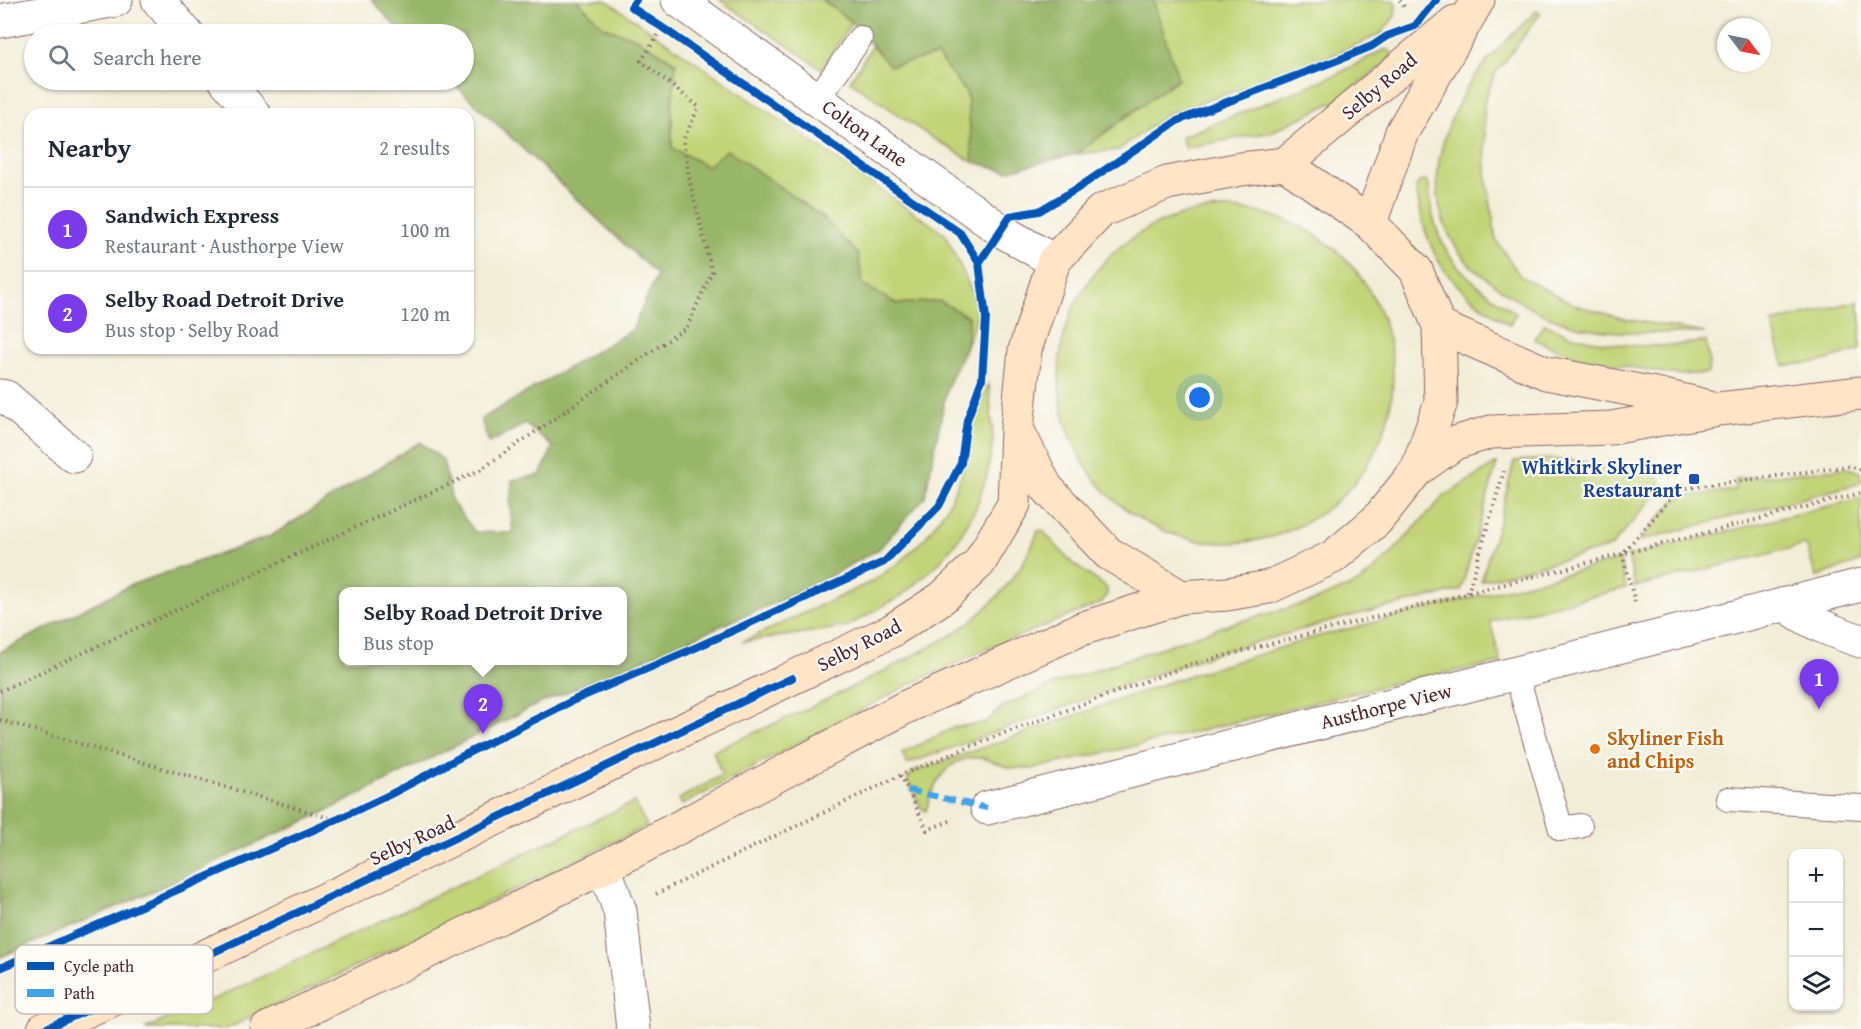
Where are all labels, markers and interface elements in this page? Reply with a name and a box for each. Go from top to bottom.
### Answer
north arrow [1717,18,1771,72]
search box [24,24,474,90]
icon: search [45,41,78,74]
text: Search here [93,41,202,73]
street label: Selby Road [1334,45,1423,126]
street label: Colton Lane [817,92,914,174]
text: Nearby [48,128,131,167]
text: 2 results [379,133,450,162]
text: Sandwich Express [105,199,279,231]
text: 1 [62,215,73,244]
text: 100 m [400,215,450,244]
text: Restaurant · Austhorpe View [105,231,344,260]
text: Selby Road Detroit Drive [105,283,344,315]
text: 2 [62,299,73,328]
text: 120 m [400,299,450,328]
text: Bus stop · Selby Road [105,315,279,344]
your location [1185,383,1214,412]
place label: Whitkirk Skyliner Restaurant [1522,452,1682,504]
marker: Whitkirk Skyliner Restaurant [1687,472,1701,486]
popup [339,587,627,665]
text: Selby Road Detroit Drive [363,596,603,628]
street label: Selby Road [812,611,906,678]
text: Bus stop [363,628,434,657]
pin: 1 [1800,660,1838,709]
street label: Austhorpe View [1317,675,1455,736]
pin: 2 [464,684,502,734]
place label: Skyliner Fish and Chips [1607,723,1724,775]
marker: Skyliner Fish and Chips [1588,742,1602,756]
street label: Selby Road [364,807,460,872]
map controls [1789,849,1843,1011]
button: + [1789,849,1843,903]
button: − [1789,903,1843,957]
legend [15,945,213,1014]
text: Cycle path [64,954,134,978]
button: layers [1789,957,1843,1011]
text: Path [64,981,95,1005]

